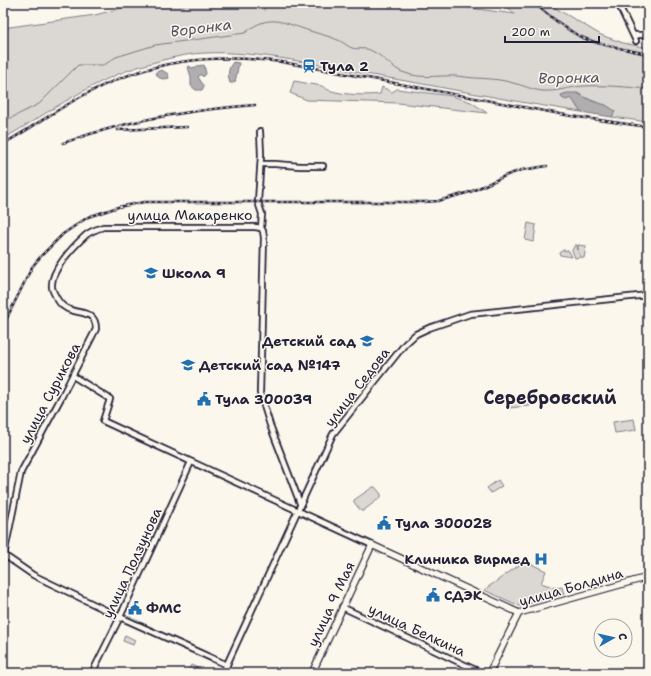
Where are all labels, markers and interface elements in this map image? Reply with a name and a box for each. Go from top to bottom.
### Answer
water label: Воронка [169,14,233,42]
scale bar [505,18,599,44]
text: 200 m [511,24,550,40]
place label: Тула 2 [320,57,369,75]
station icon: Тула 2 [301,58,317,74]
water label: Воронка [538,67,600,89]
street label: улица Макаренко [128,206,252,224]
place label: Школа 9 [162,264,226,282]
school or university icon: Школа 9 [143,265,159,281]
place label: Детский сад [262,332,356,350]
school or university icon: Детский сад [359,333,375,349]
street label: улица Сурикова [16,339,84,447]
street label: улица Седова [320,343,394,430]
place label: Детский сад №147 [199,356,341,374]
school or university icon: Детский сад №147 [180,357,196,373]
district label: Серебровский [483,386,617,410]
place label: Тула 300039 [215,390,312,408]
public building icon: Тула 300039 [196,391,212,407]
street label: улица Ползунова [98,504,166,621]
place label: Тула 300028 [395,514,492,532]
public building icon: Тула 300028 [376,515,392,531]
place label: Клиника Вирмед [404,550,530,568]
hospital icon: Клиника Вирмед [533,551,549,567]
street label: улица 9 Мая [303,559,359,649]
street label: улица Болдина [517,563,625,610]
place label: СДЭК [444,586,483,604]
public building icon: СДЭК [425,587,441,603]
place label: ФМС [146,599,181,617]
public building icon: ФМС [127,600,143,616]
street label: улица Белкина [366,600,469,660]
north arrow [593,618,633,658]
text: С [615,632,630,641]

